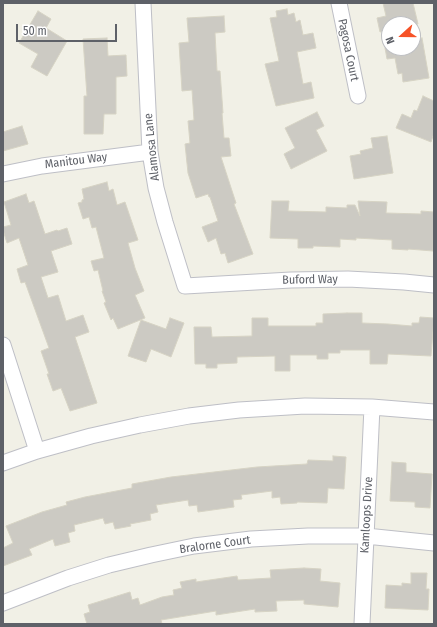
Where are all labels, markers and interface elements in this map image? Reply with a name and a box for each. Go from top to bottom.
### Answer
scale bar [18,16,119,42]
north arrow [381,16,421,56]
street label: Pagosa Court [334,17,362,83]
text: 50 m [23,24,47,38]
text: N [383,35,398,46]
street label: Alamosa Lane [141,112,163,182]
street label: Manitou Way [44,150,108,172]
street label: Buford Way [282,272,338,288]
street label: Kamloops Drive [358,476,376,554]
street label: Bralorne Court [179,533,251,557]

